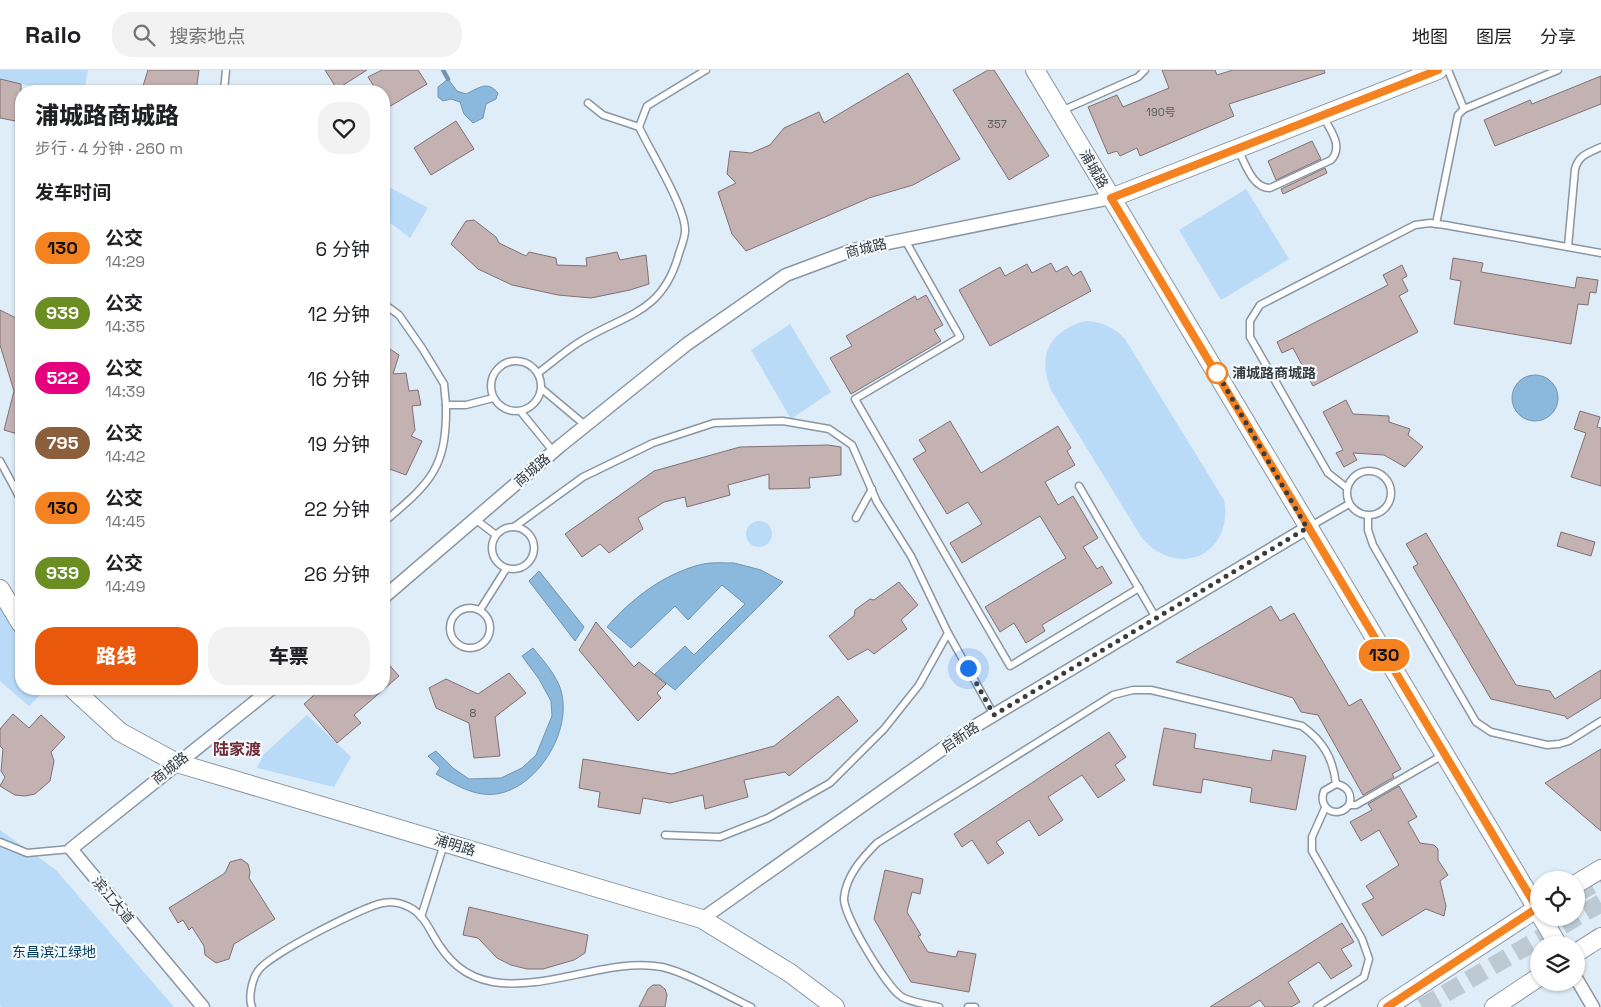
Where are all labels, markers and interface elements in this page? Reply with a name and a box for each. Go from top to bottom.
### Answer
search box [112,12,462,57]
text: Railo [25,19,82,50]
icon: search [130,21,158,49]
text: 搜索地点 [170,24,246,49]
text: 地图 [1412,25,1448,48]
text: 图层 [1476,25,1512,48]
text: 分享 [1540,25,1576,48]
text: 浦城路商城路 [35,100,179,131]
button: heart [318,102,370,154]
house number: 190号 [1146,105,1176,119]
house number: 357 [987,117,1007,131]
text: 步行 · 4 分钟 · 260 m [35,138,183,159]
street label: 浦城路 [1076,146,1112,192]
text: 发车时间 [35,180,111,205]
text: 公交 [105,226,143,251]
street label: 商城路 [843,234,889,262]
text: 130 [47,236,78,259]
text: 6 分钟 [315,237,370,262]
text: 14:29 [105,251,145,272]
text: 公交 [105,291,143,316]
text: 939 [46,301,79,324]
text: 12 分钟 [308,302,370,327]
text: 14:35 [105,316,145,337]
text: 公交 [105,356,143,381]
marker: 浦城路商城路 [1206,362,1228,384]
place label: 浦城路商城路 [1232,364,1316,382]
text: 522 [46,366,79,389]
text: 16 分钟 [308,367,370,392]
text: 14:39 [105,381,145,402]
text: 公交 [105,421,143,446]
text: 795 [47,431,78,454]
text: 19 分钟 [308,432,370,457]
text: 14:42 [105,446,145,467]
street label: 商城路 [510,449,554,491]
text: 公交 [105,486,143,511]
text: 130 [47,496,78,519]
text: 22 分钟 [304,497,370,522]
text: 14:45 [105,511,145,532]
text: 公交 [105,551,143,576]
text: 939 [46,561,79,584]
text: 26 分钟 [304,562,370,587]
text: 14:49 [105,576,146,597]
button: 路线 [35,627,198,685]
button: 车票 [208,627,370,685]
line badge: 130 [1355,639,1413,671]
text: 130 [1369,643,1399,666]
your location [956,656,981,681]
house number: 8 [470,706,477,720]
street label: 启新路 [938,718,982,756]
district label: 陆家渡 [213,739,261,760]
street label: 商城路 [148,748,192,788]
street label: 浦明路 [432,830,478,860]
map controls [1530,871,1585,991]
button: locate [1530,871,1585,926]
street label: 滨江大道 [88,873,138,927]
button: layers [1530,936,1585,991]
park label: 东昌滨江绿地 [12,943,96,961]

